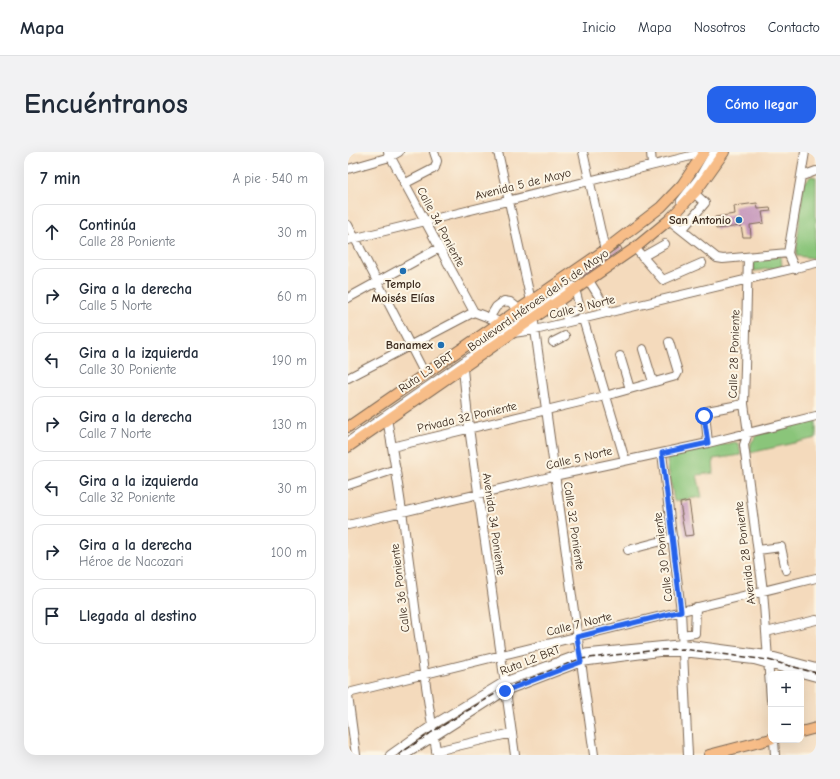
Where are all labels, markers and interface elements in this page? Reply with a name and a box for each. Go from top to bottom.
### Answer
text: Mapa [20,17,65,39]
text: Inicio [582,19,616,36]
text: Mapa [638,19,672,36]
text: Nosotros [694,19,746,36]
text: Contacto [768,19,820,36]
button: Cómo llegar [707,86,816,123]
text: Encuéntranos [24,88,188,120]
street label: Avenida 5 de Mayo [474,165,572,203]
text: 7 min [40,169,81,188]
text: A pie · 540 m [232,171,308,186]
street label: Calle 34 Poniente [414,185,468,269]
place label: San Antonio [669,213,731,227]
marker: San Antonio [734,215,744,225]
text: Continúa [79,216,136,234]
icon: ahead [41,221,63,243]
text: 30 m [277,225,307,240]
text: Calle 28 Poniente [79,234,175,249]
street label: Boulevard Héroes del 5 de Mayo [465,246,611,354]
marker: Templo Moisés Elías [398,266,408,276]
place label: Templo Moisés Elías [371,277,435,305]
text: Gira a la derecha [79,280,192,298]
icon: right [41,285,63,307]
text: 60 m [277,289,307,304]
street label: Calle 3 Norte [548,292,616,322]
text: Calle 5 Norte [79,298,152,313]
street label: Calle 28 Poniente [725,309,743,399]
place label: Banamex [386,338,433,352]
marker: Banamex [436,340,446,350]
text: Gira a la izquierda [79,344,199,362]
street label: Ruta L3 BRT [396,348,457,396]
icon: left [41,349,63,371]
text: 190 m [272,353,307,368]
text: Calle 30 Poniente [79,362,176,377]
street label: Privada 32 Poniente [416,399,518,435]
route start [695,407,713,425]
text: Gira a la derecha [79,408,192,426]
icon: right [41,413,63,435]
text: 130 m [272,417,307,432]
text: Calle 7 Norte [79,426,151,441]
street label: Calle 5 Norte [545,444,613,472]
text: Gira a la izquierda [79,472,199,490]
street label: Avenida 34 Poniente [480,472,508,576]
icon: left [41,477,63,499]
text: 30 m [277,481,307,496]
street label: Calle 32 Poniente [561,481,587,571]
text: Calle 32 Poniente [79,490,175,505]
street label: Avenida 28 Poniente [732,501,758,605]
street label: Calle 30 Poniente [651,512,675,602]
text: Gira a la derecha [79,536,192,554]
icon: right [41,541,63,563]
street label: Calle 36 Poniente [388,543,412,633]
text: 100 m [271,545,307,560]
text: Héroe de Nacozari [79,554,184,569]
icon: arrive [41,605,63,627]
text: Llegada al destino [79,607,197,625]
street label: Calle 7 Norte [545,609,613,639]
street label: Ruta L2 BRT [498,642,563,678]
map controls [768,671,804,743]
button: + [768,671,804,707]
route end [496,682,514,700]
button: − [768,707,804,743]

